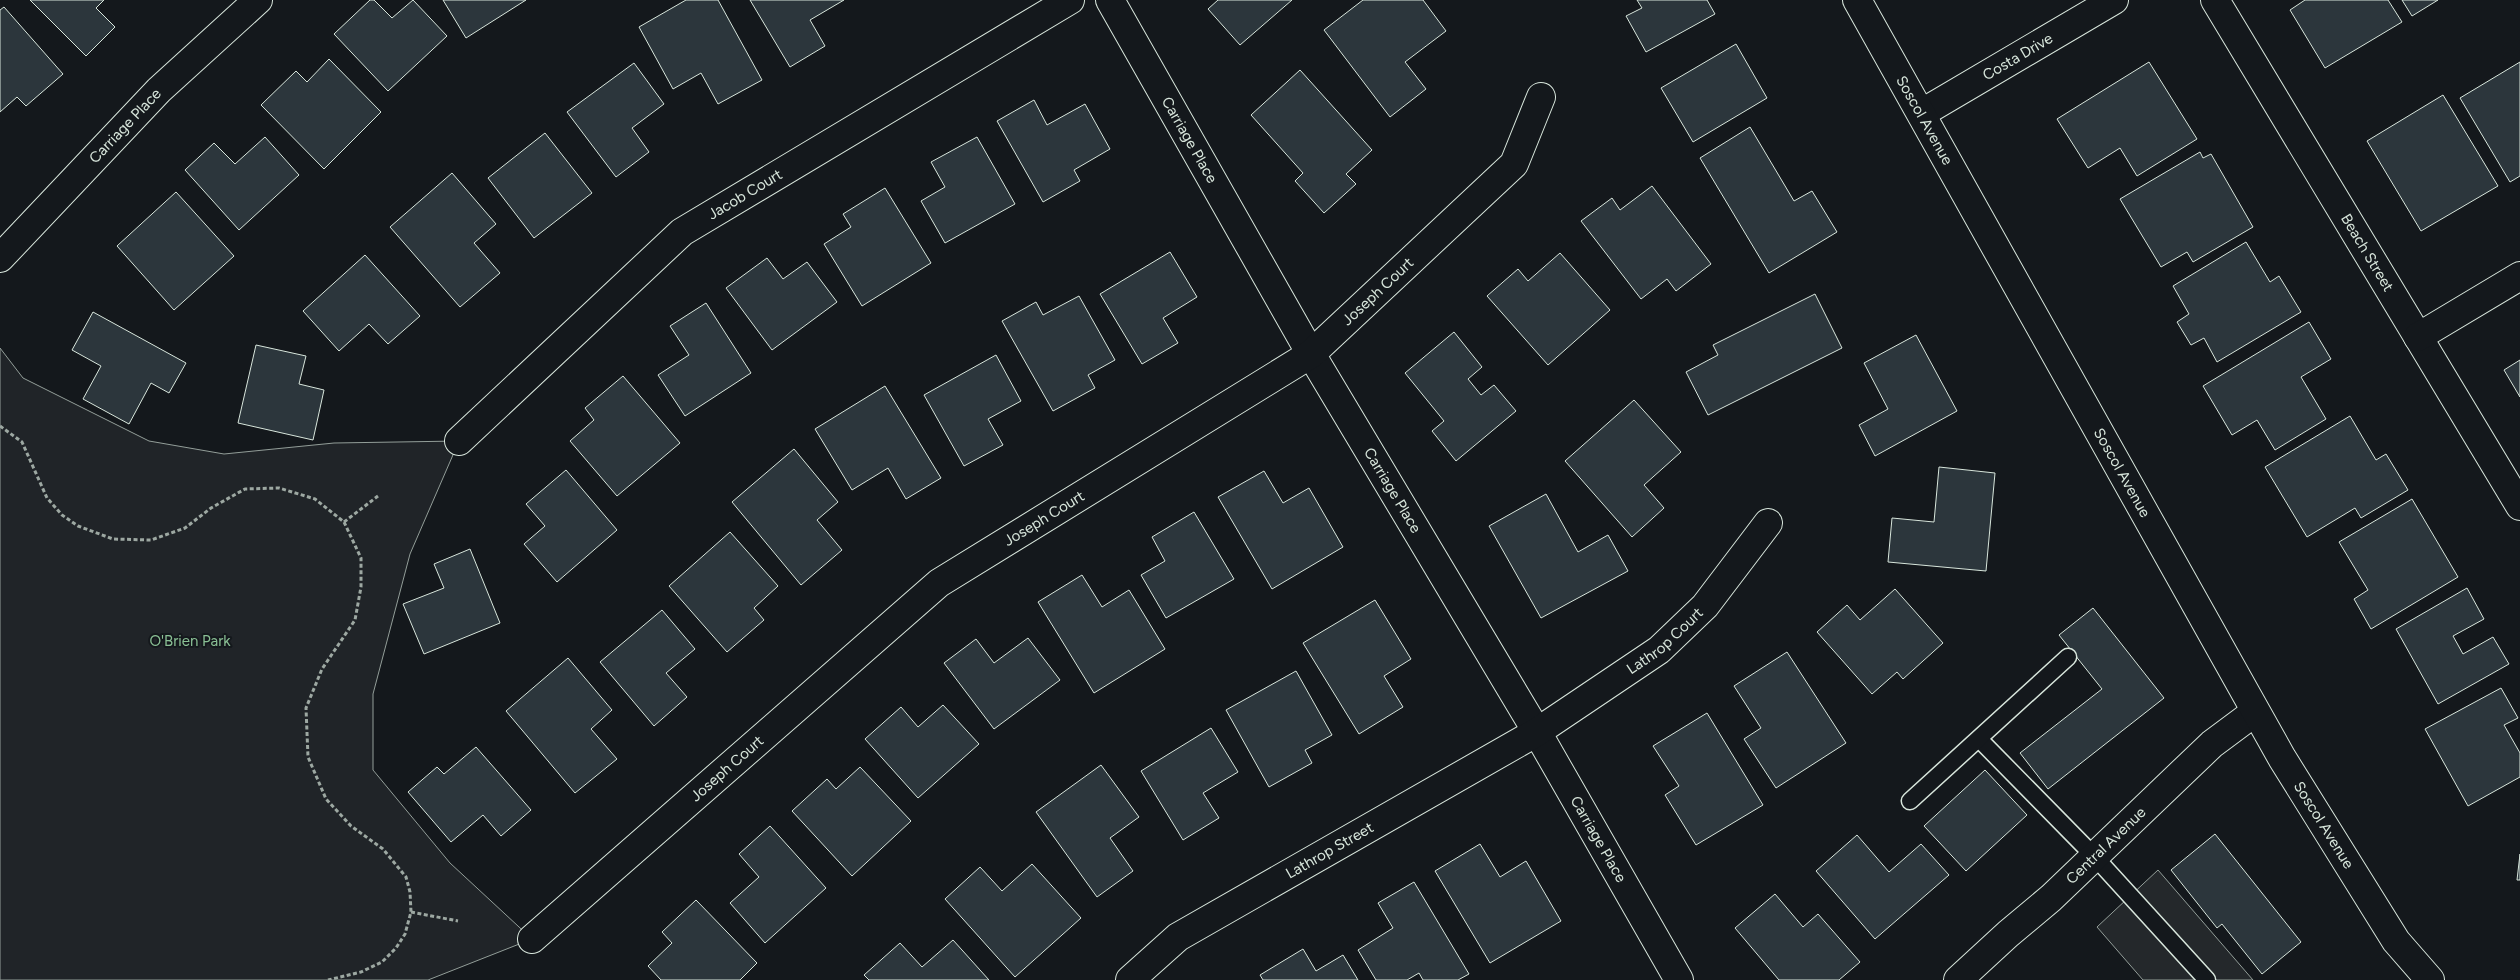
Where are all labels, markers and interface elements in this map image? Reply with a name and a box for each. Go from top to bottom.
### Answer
street label: Costa Drive [1979,29,2056,84]
street label: Soscol Avenue [1892,73,1957,168]
street label: Carriage Place [85,85,165,167]
street label: Carriage Place [1158,94,1221,186]
street label: Jacob Court [705,165,786,223]
street label: Beach Street [2337,211,2398,295]
street label: Joseph Court [1338,254,1417,329]
street label: Soscol Avenue [2090,425,2154,521]
street label: Carriage Place [1360,444,1425,536]
street label: Joseph Court [1000,487,1088,550]
street label: Lathrop Court [1623,604,1707,678]
park label: O'Brien Park [149,632,231,650]
street label: Joseph Court [687,731,767,805]
street label: Soscol Avenue [2290,778,2358,872]
street label: Carriage Place [1567,793,1630,886]
street label: Central Avenue [2062,803,2150,888]
street label: Lathrop Street [1283,818,1377,883]

